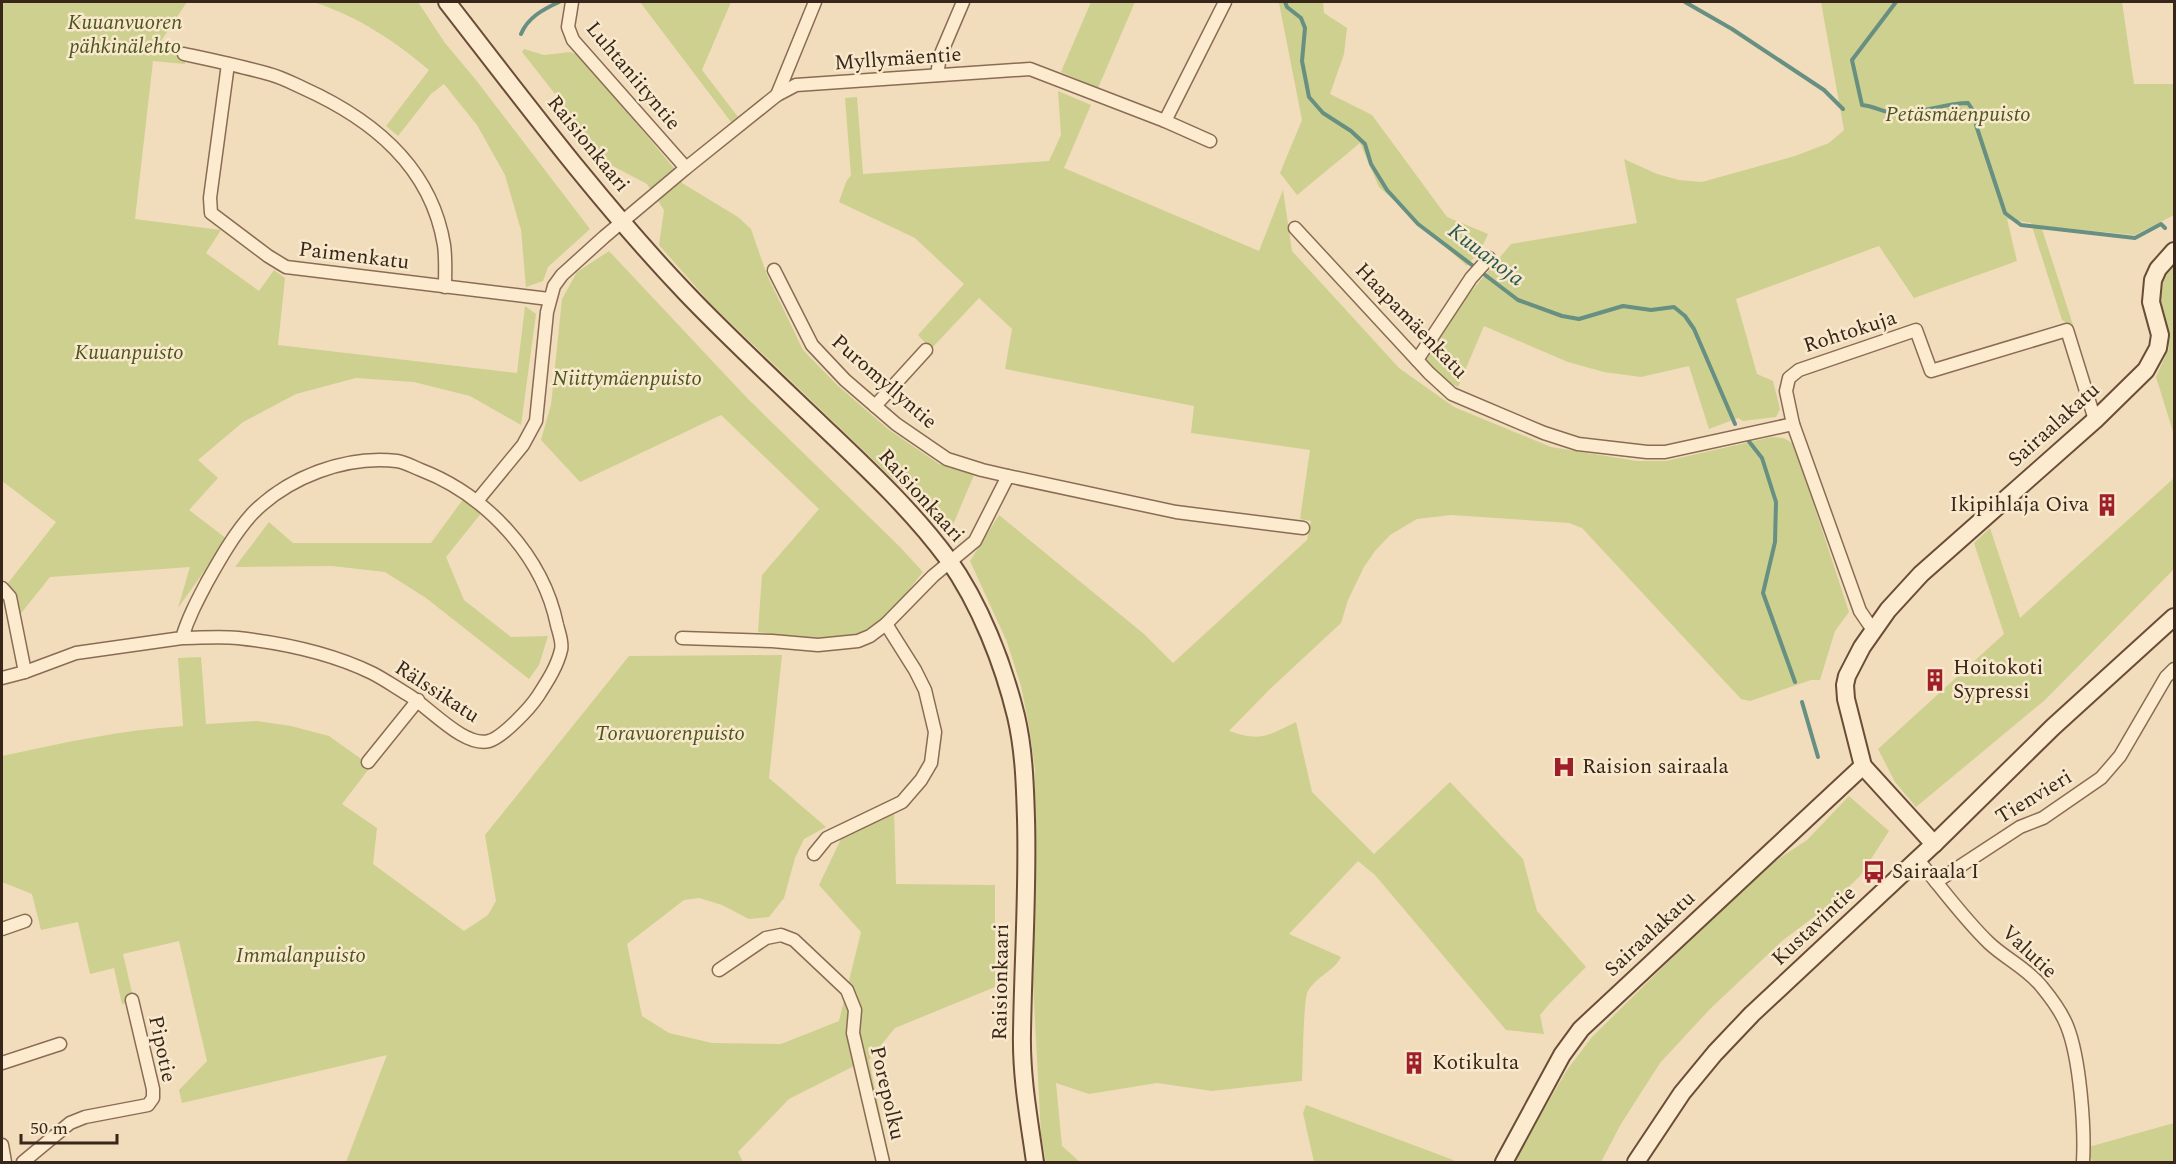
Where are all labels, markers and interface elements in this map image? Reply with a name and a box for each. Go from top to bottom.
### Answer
park label: Kuuanvuoren pähkinälehto [68,7,182,63]
street label: Luhtaniityntie [578,14,688,138]
street label: Myllymäentie [833,39,963,79]
street label: Raisionkaari [539,88,637,200]
park label: Petäsmäenpuisto [1885,99,2031,131]
water label: Kuuanoja [1441,215,1531,295]
street label: Paimenkatu [297,233,411,279]
street label: Haapamäenkatu [1347,255,1475,387]
street label: Rohtokuja [1799,302,1901,362]
street label: Puromyllyntie [824,327,944,437]
park label: Kuuanpuisto [74,337,184,369]
park label: Niittymäenpuisto [552,363,702,395]
street label: Sairaalakatu [2001,375,2107,475]
street label: Raisionkaari [870,442,972,550]
place label: Ikipihlaja Oiva [1950,489,2090,521]
building icon: Ikipihlaja Oiva [2094,492,2120,518]
street label: Rälssikatu [388,652,486,732]
place label: Hoitokoti Sypressi [1953,652,2043,708]
building icon: Hoitokoti Sypressi [1922,667,1948,693]
park label: Toravuorenpuisto [595,718,745,750]
place label: Raision sairaala [1582,751,1729,783]
hospital icon: Raision sairaala [1551,754,1577,780]
street label: Tienvieri [1989,761,2079,833]
place label: Sairaala I [1892,856,1979,888]
bus stop icon: Sairaala I [1861,859,1887,885]
street label: Kustavintie [1764,878,1864,974]
street label: Sairaalakatu [1597,883,1703,985]
street label: Valutie [1994,918,2064,986]
street label: Raisionkaari [984,923,1018,1041]
park label: Immalanpuisto [236,940,366,972]
street label: Pipotie [139,1013,185,1085]
street label: Porepolku [861,1043,913,1143]
place label: Kotikulta [1432,1047,1520,1079]
building icon: Kotikulta [1401,1050,1427,1076]
scale bar [21,1107,117,1145]
text: 50 m [30,1115,68,1142]

